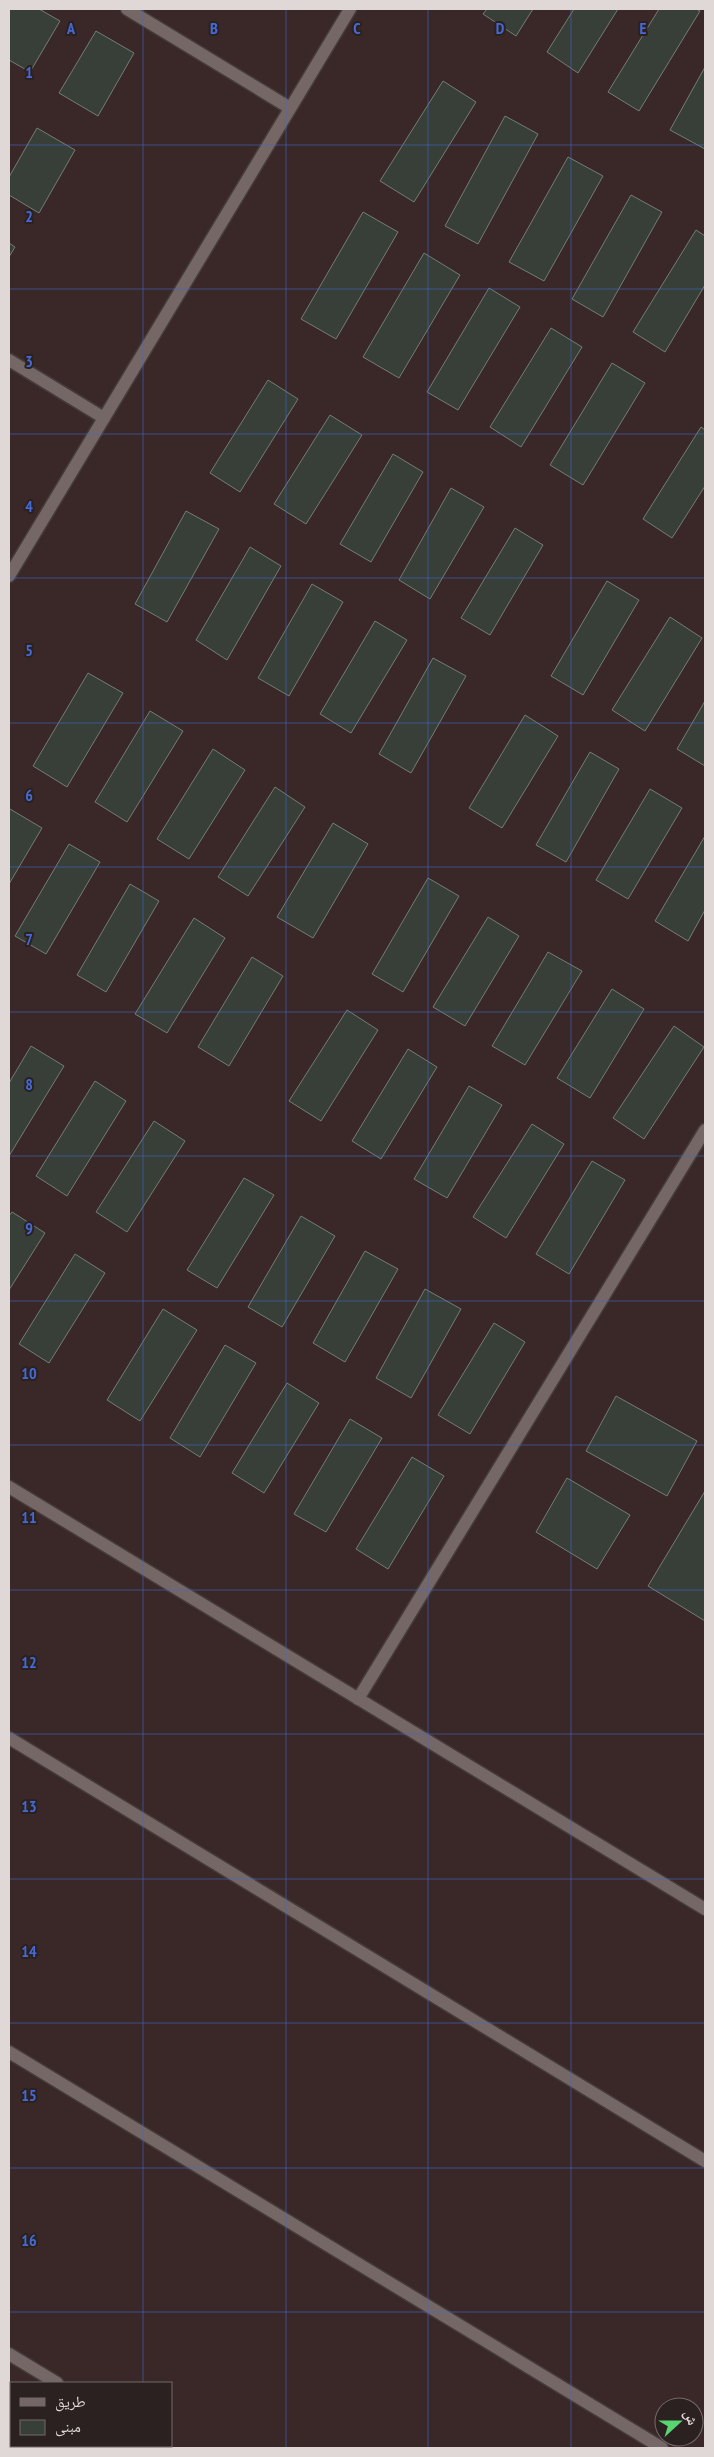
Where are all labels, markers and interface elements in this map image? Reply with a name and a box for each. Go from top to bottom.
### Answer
text: A [66,18,76,38]
text: B [210,18,218,38]
text: C [353,18,361,38]
text: D [496,18,505,38]
text: E [640,18,647,38]
text: 1 [25,62,33,82]
text: 2 [25,206,33,226]
text: 3 [25,351,33,371]
text: 4 [25,496,33,516]
text: 5 [25,640,33,660]
text: 6 [25,785,33,805]
text: 7 [25,929,33,949]
text: 8 [25,1074,33,1094]
text: 9 [25,1218,33,1238]
text: 10 [21,1363,37,1383]
text: 11 [21,1507,37,1527]
text: 12 [21,1652,37,1672]
text: 13 [21,1796,37,1816]
text: 14 [21,1941,37,1961]
text: 15 [21,2085,37,2105]
text: 16 [21,2230,37,2250]
legend [10,2382,172,2447]
text: طريق [55,2392,86,2412]
north arrow [654,2397,704,2447]
text: ش [680,2407,702,2428]
text: مبنى [55,2417,81,2437]

